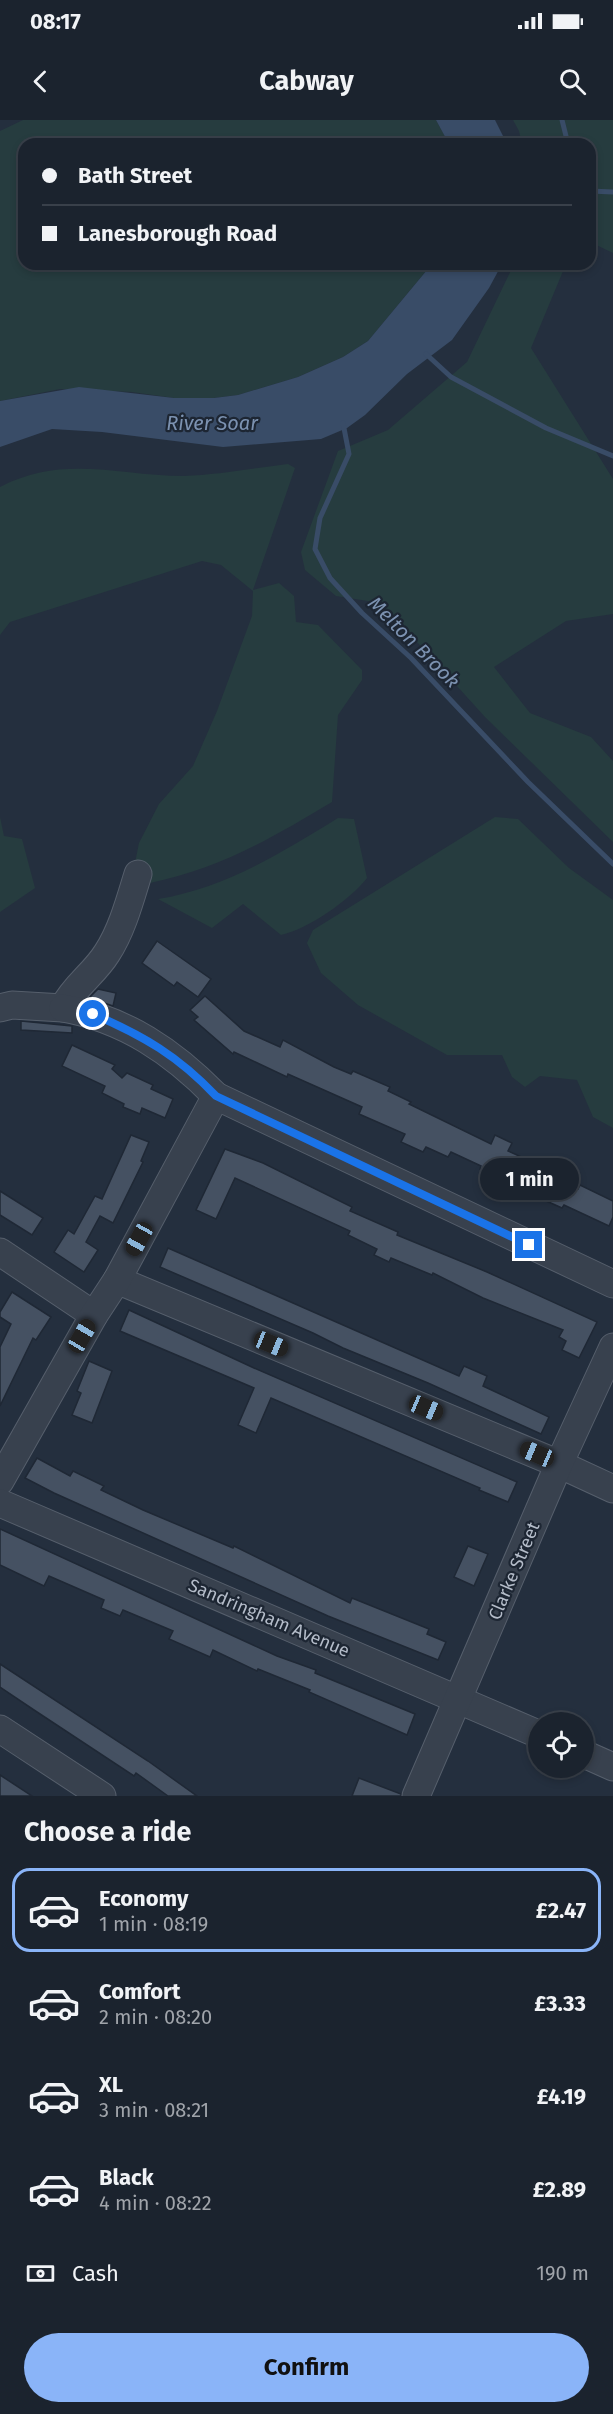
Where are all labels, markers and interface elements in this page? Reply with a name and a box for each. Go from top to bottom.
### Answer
text: 08:17 [30,8,81,35]
icon: back [24,65,57,98]
text: Cabway [259,65,354,97]
icon: search [556,65,589,98]
text: Bath Street [78,162,192,189]
text: Lanesborough Road [78,220,277,247]
water label: River Soar [166,411,259,435]
water label: Melton Brook [363,591,465,693]
route start [79,1000,106,1027]
callout: 1 min [480,1158,578,1200]
text: 1 min [505,1167,554,1191]
car [122,1219,156,1259]
route end [515,1231,542,1258]
car [65,1316,99,1356]
car [251,1329,291,1359]
car [406,1393,446,1423]
car [517,1439,557,1469]
street label: Clarke Street [483,1518,545,1623]
street label: Sandringham Avenue [185,1574,353,1662]
map controls [528,1712,594,1778]
button: locate [528,1712,594,1778]
text: Choose a ride [24,1816,191,1848]
icon: car [27,1883,81,1937]
text: Economy [99,1885,188,1912]
text: £2.47 [536,1897,586,1924]
text: 1 min · 08:19 [99,1912,208,1936]
icon: car [27,1976,81,2030]
text: Comfort [99,1978,180,2005]
text: £3.33 [534,1990,586,2017]
text: 2 min · 08:20 [99,2005,212,2029]
icon: car [27,2069,81,2123]
text: XL [99,2071,123,2098]
text: £4.19 [537,2083,586,2110]
text: 3 min · 08:21 [99,2098,209,2122]
icon: car [27,2162,81,2216]
text: Black [99,2164,154,2191]
text: £2.89 [533,2176,586,2203]
text: 4 min · 08:22 [99,2191,212,2215]
icon: cash [24,2257,57,2290]
text: Cash [72,2260,119,2287]
text: 190 m [536,2261,589,2285]
button: Confirm [24,2333,589,2402]

